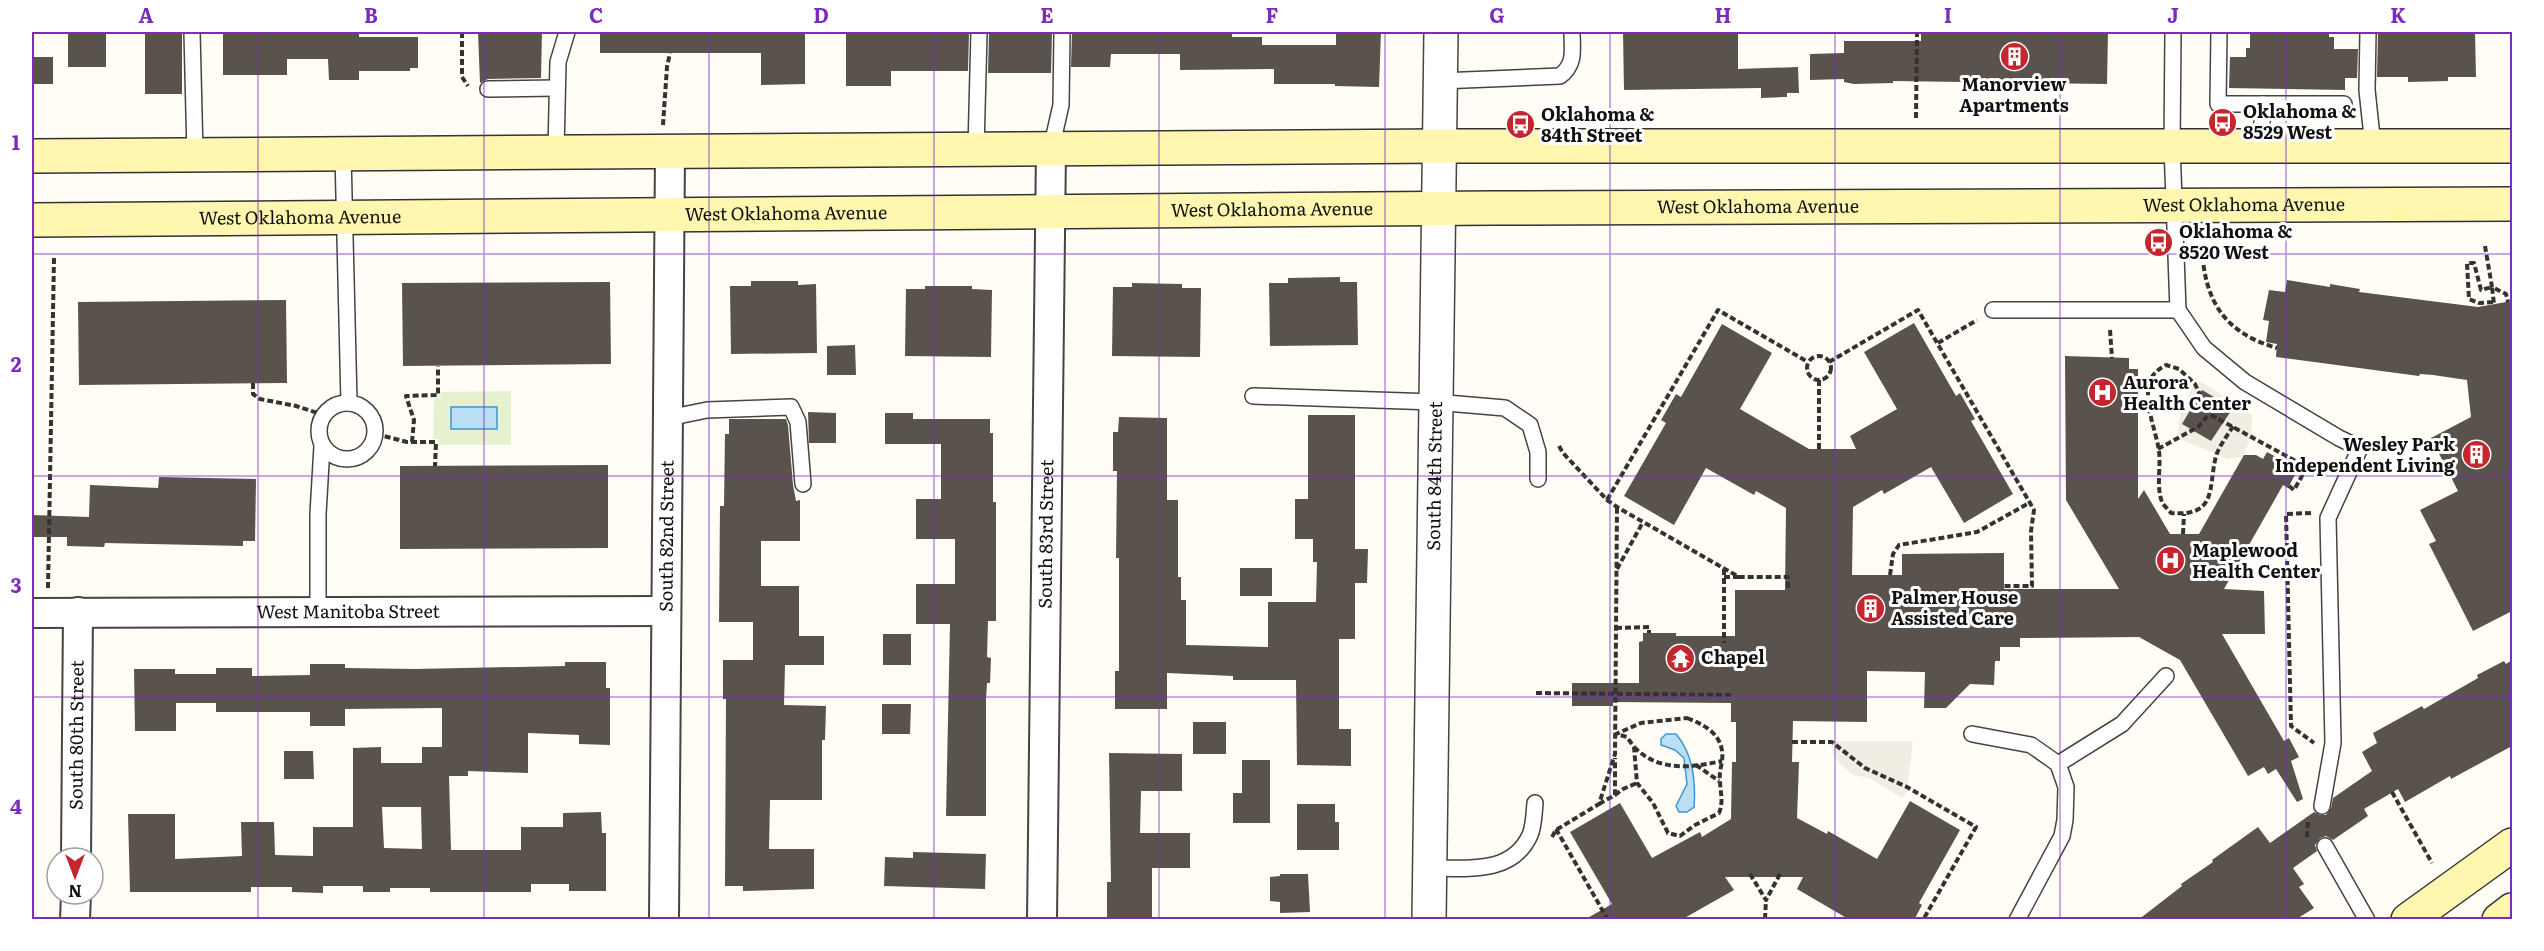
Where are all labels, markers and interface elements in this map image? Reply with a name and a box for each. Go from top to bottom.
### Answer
text: A [138,0,154,29]
text: B [364,0,378,29]
text: C [589,0,603,29]
text: D [813,0,829,29]
text: E [1040,0,1054,29]
text: F [1266,0,1279,29]
text: G [1489,0,1505,29]
text: H [1715,0,1731,29]
text: I [1944,0,1952,29]
text: J [2167,0,2179,29]
text: K [2390,0,2406,29]
building icon: Manorview Apartments [1998,40,2030,72]
place label: Manorview Apartments [1959,70,2069,118]
place label: Oklahoma & 8529 West [2243,97,2356,145]
place label: Oklahoma & 84th Street [1541,100,1654,148]
bus stop icon: Oklahoma & 8529 West [2206,106,2238,138]
bus stop icon: Oklahoma & 84th Street [1504,109,1536,141]
text: 1 [12,126,20,156]
street label: West Oklahoma Avenue [2143,190,2345,217]
street label: West Oklahoma Avenue [1657,192,1859,219]
street label: West Oklahoma Avenue [1171,194,1373,223]
street label: West Oklahoma Avenue [685,198,887,227]
street label: West Oklahoma Avenue [199,202,401,231]
place label: Oklahoma & 8520 West [2179,217,2292,265]
bus stop icon: Oklahoma & 8520 West [2142,226,2174,258]
text: 2 [11,348,22,378]
place label: Aurora Health Center [2123,368,2251,416]
hospital icon: Aurora Health Center [2086,377,2118,409]
street label: South 84th Street [1419,401,1448,551]
place label: Wesley Park Independent Living [2275,430,2456,478]
building icon: Wesley Park Independent Living [2460,439,2492,471]
street label: South 82nd Street [651,459,680,612]
street label: South 83rd Street [1031,459,1059,609]
place label: Maplewood Health Center [2192,536,2320,584]
hospital icon: Maplewood Health Center [2155,545,2187,577]
text: 3 [10,569,22,599]
place label: Palmer House Assisted Care [1891,583,2018,631]
building icon: Palmer House Assisted Care [1854,592,1886,624]
street label: West Manitoba Street [256,597,441,624]
temple icon: Chapel [1664,642,1696,674]
place label: Chapel [1701,643,1765,670]
street label: South 80th Street [61,659,90,810]
text: 4 [10,790,22,820]
north arrow [45,846,105,906]
text: N [68,880,82,904]

